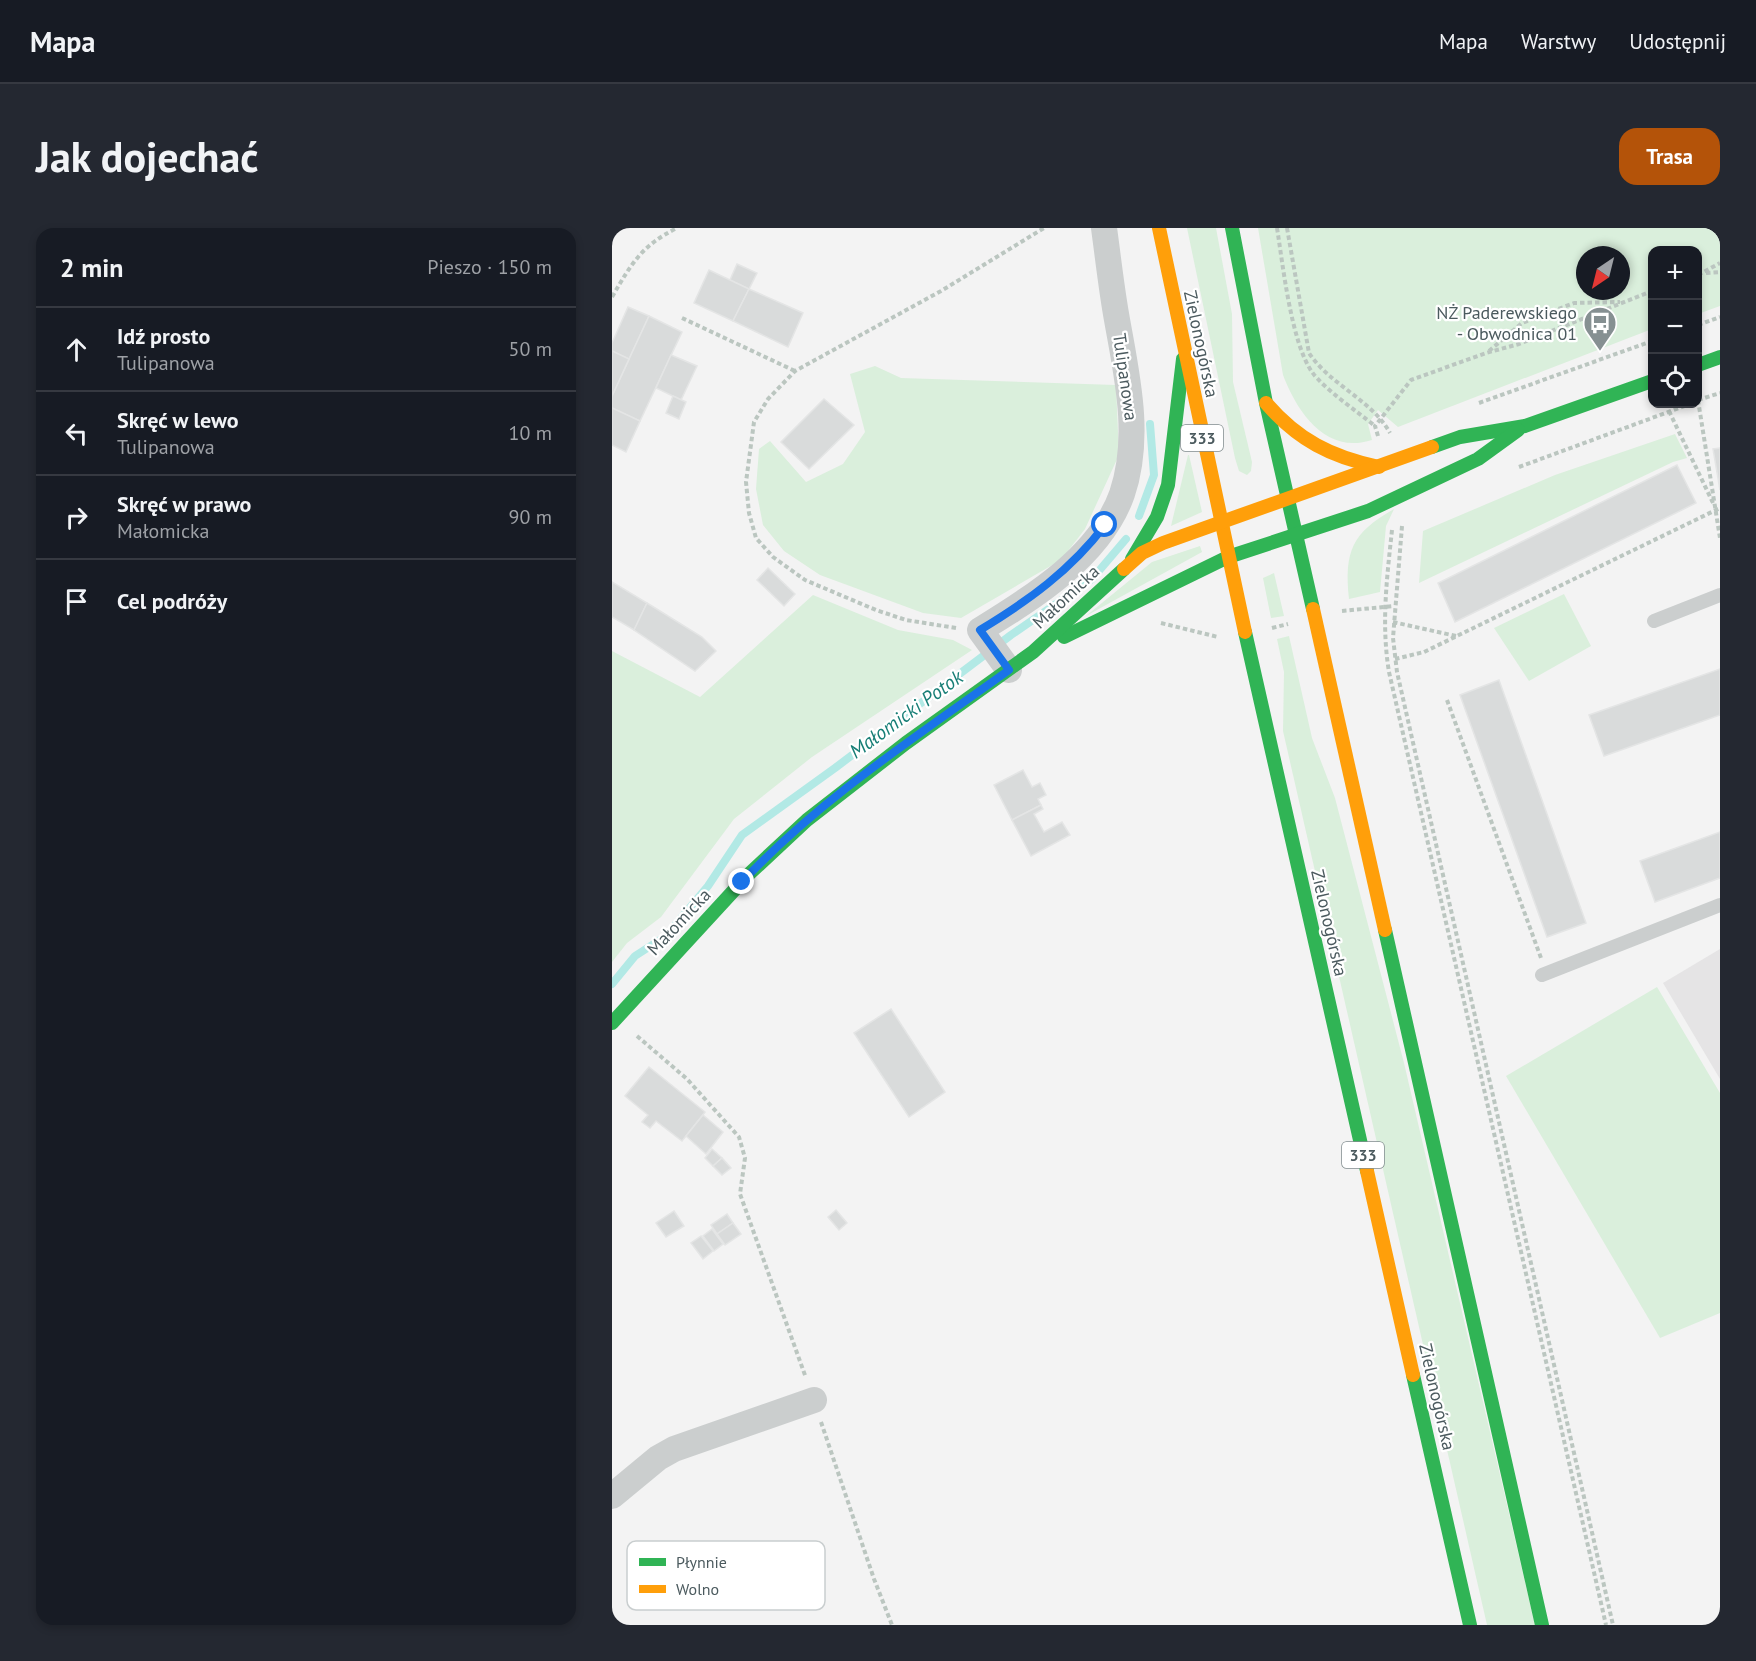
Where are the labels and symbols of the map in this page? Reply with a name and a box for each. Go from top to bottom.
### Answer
north arrow [1576,246,1630,300]
street label: Zielonogórska [1179,288,1224,399]
place label: NŻ Paderewskiego - Obwodnica 01 [1436,301,1577,345]
bus stop icon: NŻ Paderewskiego - Obwodnica 01 [1582,305,1618,352]
street label: Tulipanowa [1108,332,1143,422]
road number: 333 [1181,425,1223,451]
route start [1091,511,1117,537]
street label: Małomicka [1027,560,1104,633]
water label: Małomicki Potok [844,663,969,764]
street label: Zielonogórska [1306,867,1353,978]
route end [728,868,754,894]
street label: Małomicka [642,883,715,960]
road number: 333 [1342,1142,1384,1168]
street label: Zielonogórska [1414,1341,1461,1452]
legend [627,1541,825,1610]
text: Płynnie [676,1552,727,1572]
text: Wolno [676,1579,719,1599]

